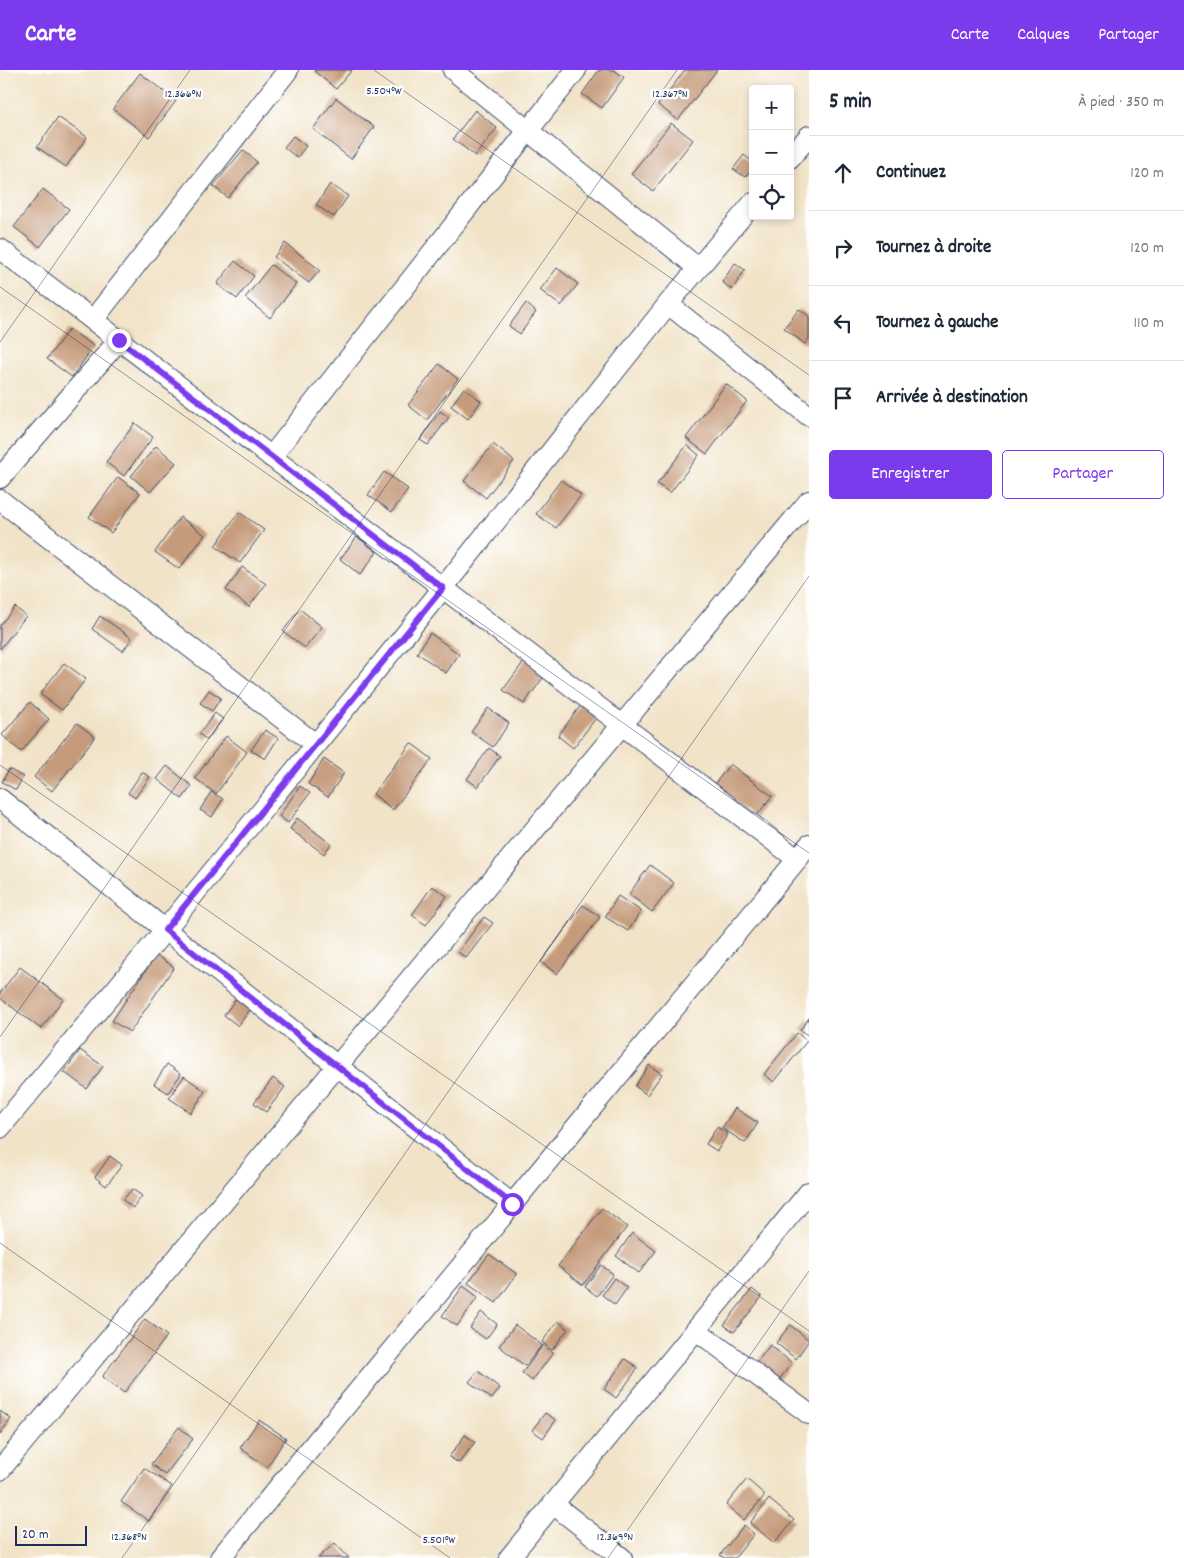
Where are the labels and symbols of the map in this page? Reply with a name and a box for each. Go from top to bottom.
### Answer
text: 5.504°W [366,83,402,100]
text: 12.366°N [165,86,201,103]
text: 12.367°N [652,86,688,103]
route end [108,329,131,352]
route start [501,1193,524,1216]
scale bar [15,1523,88,1546]
text: 12.368°N [111,1529,147,1546]
text: 12.369°N [597,1529,633,1546]
text: 5.501°W [422,1532,456,1549]

